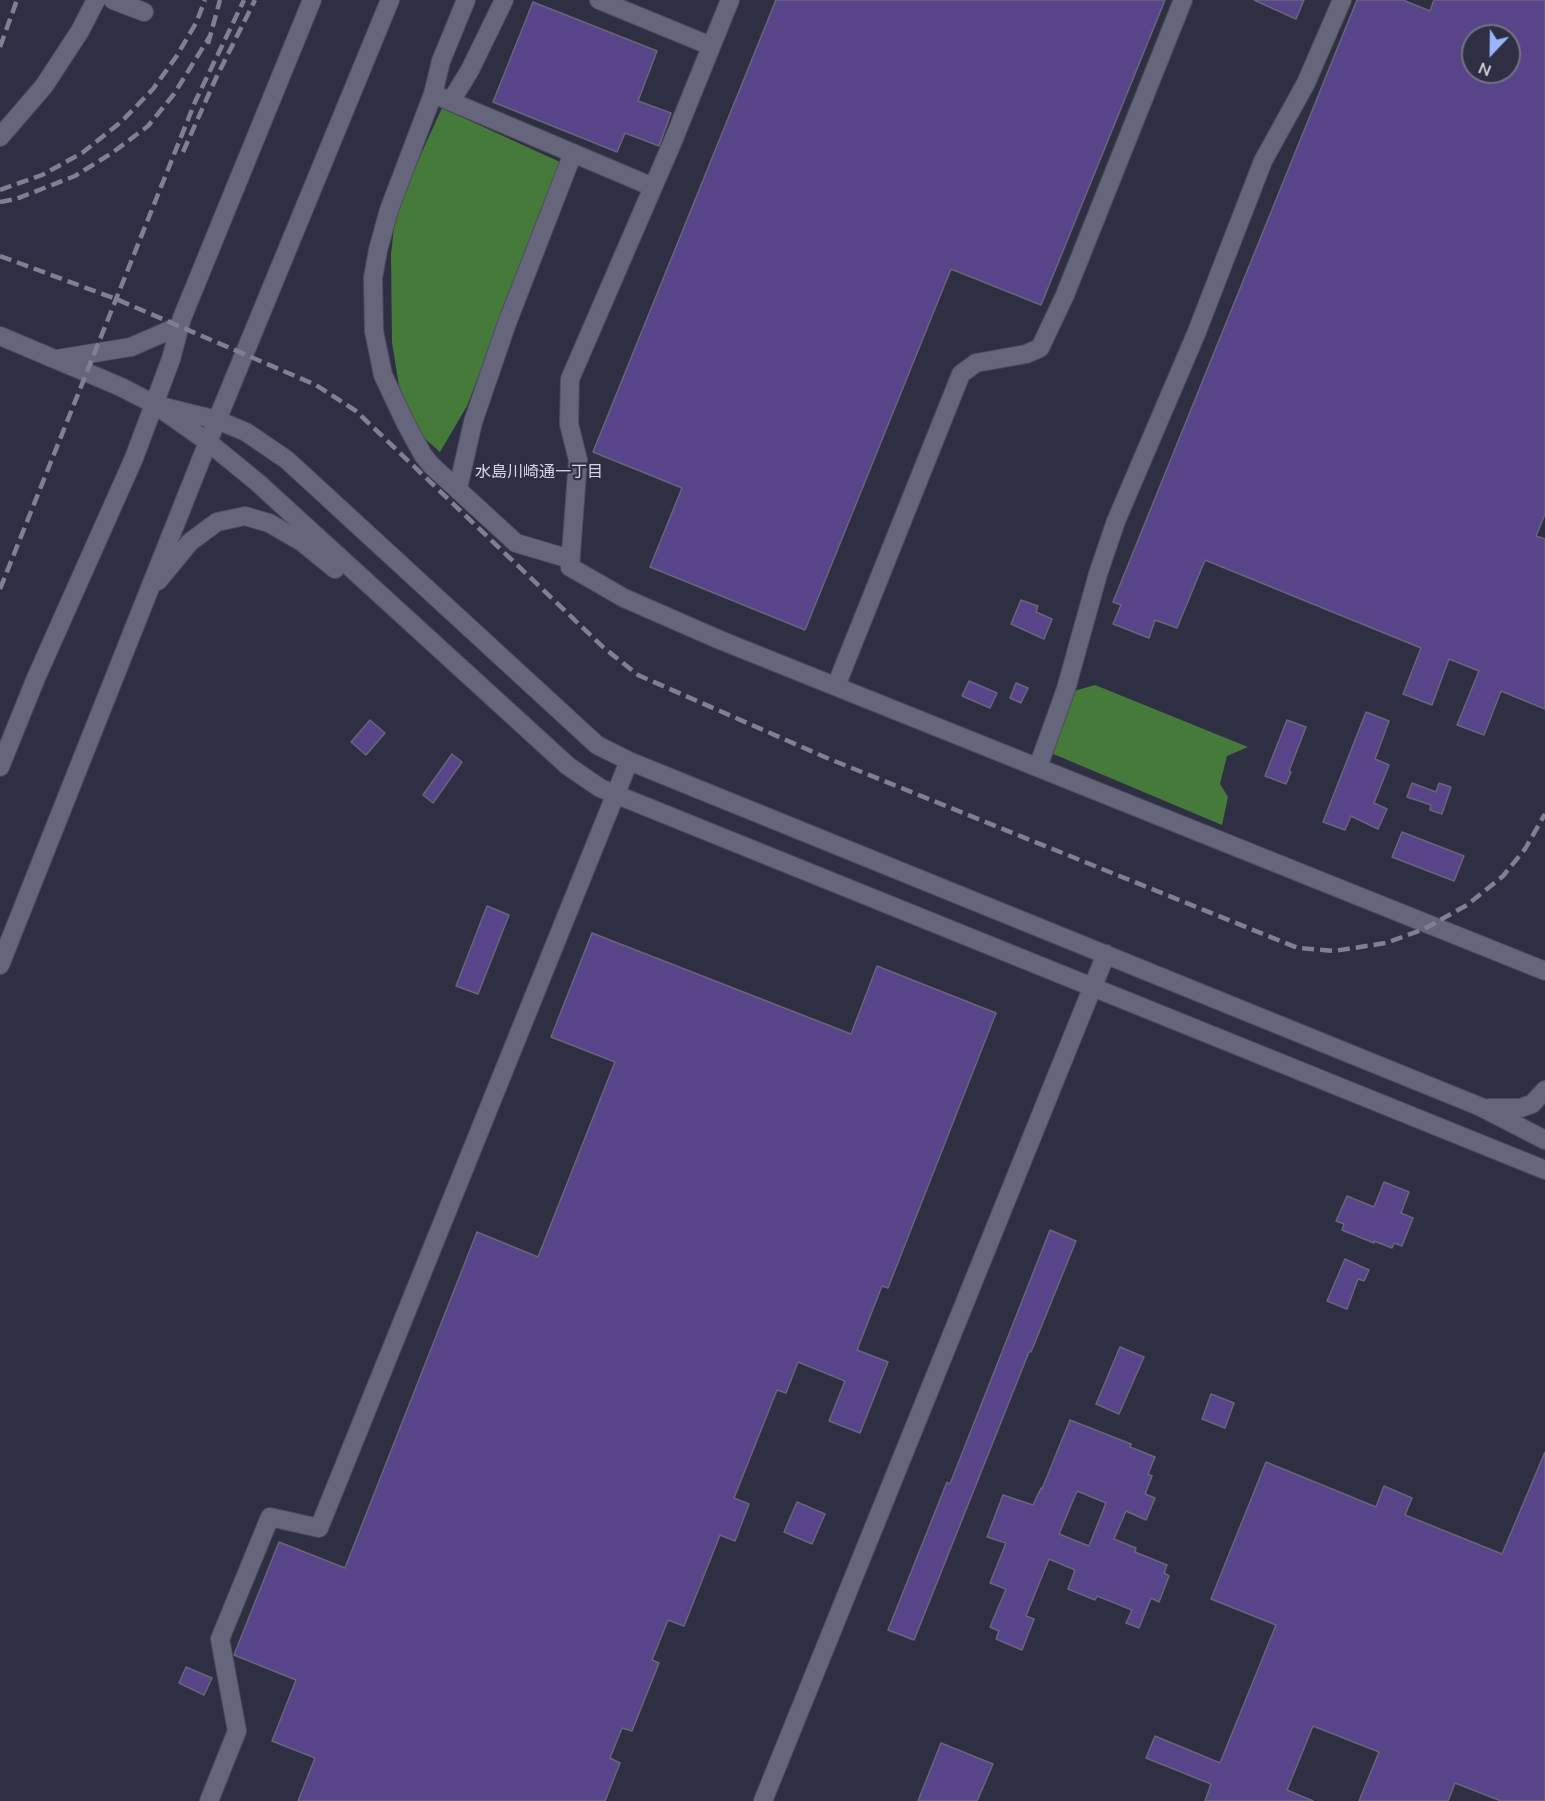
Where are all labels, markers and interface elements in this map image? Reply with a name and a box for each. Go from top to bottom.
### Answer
north arrow [1461,24,1521,84]
text: N [1475,56,1495,81]
district label: 水島川崎通一丁目 [475,463,603,483]

